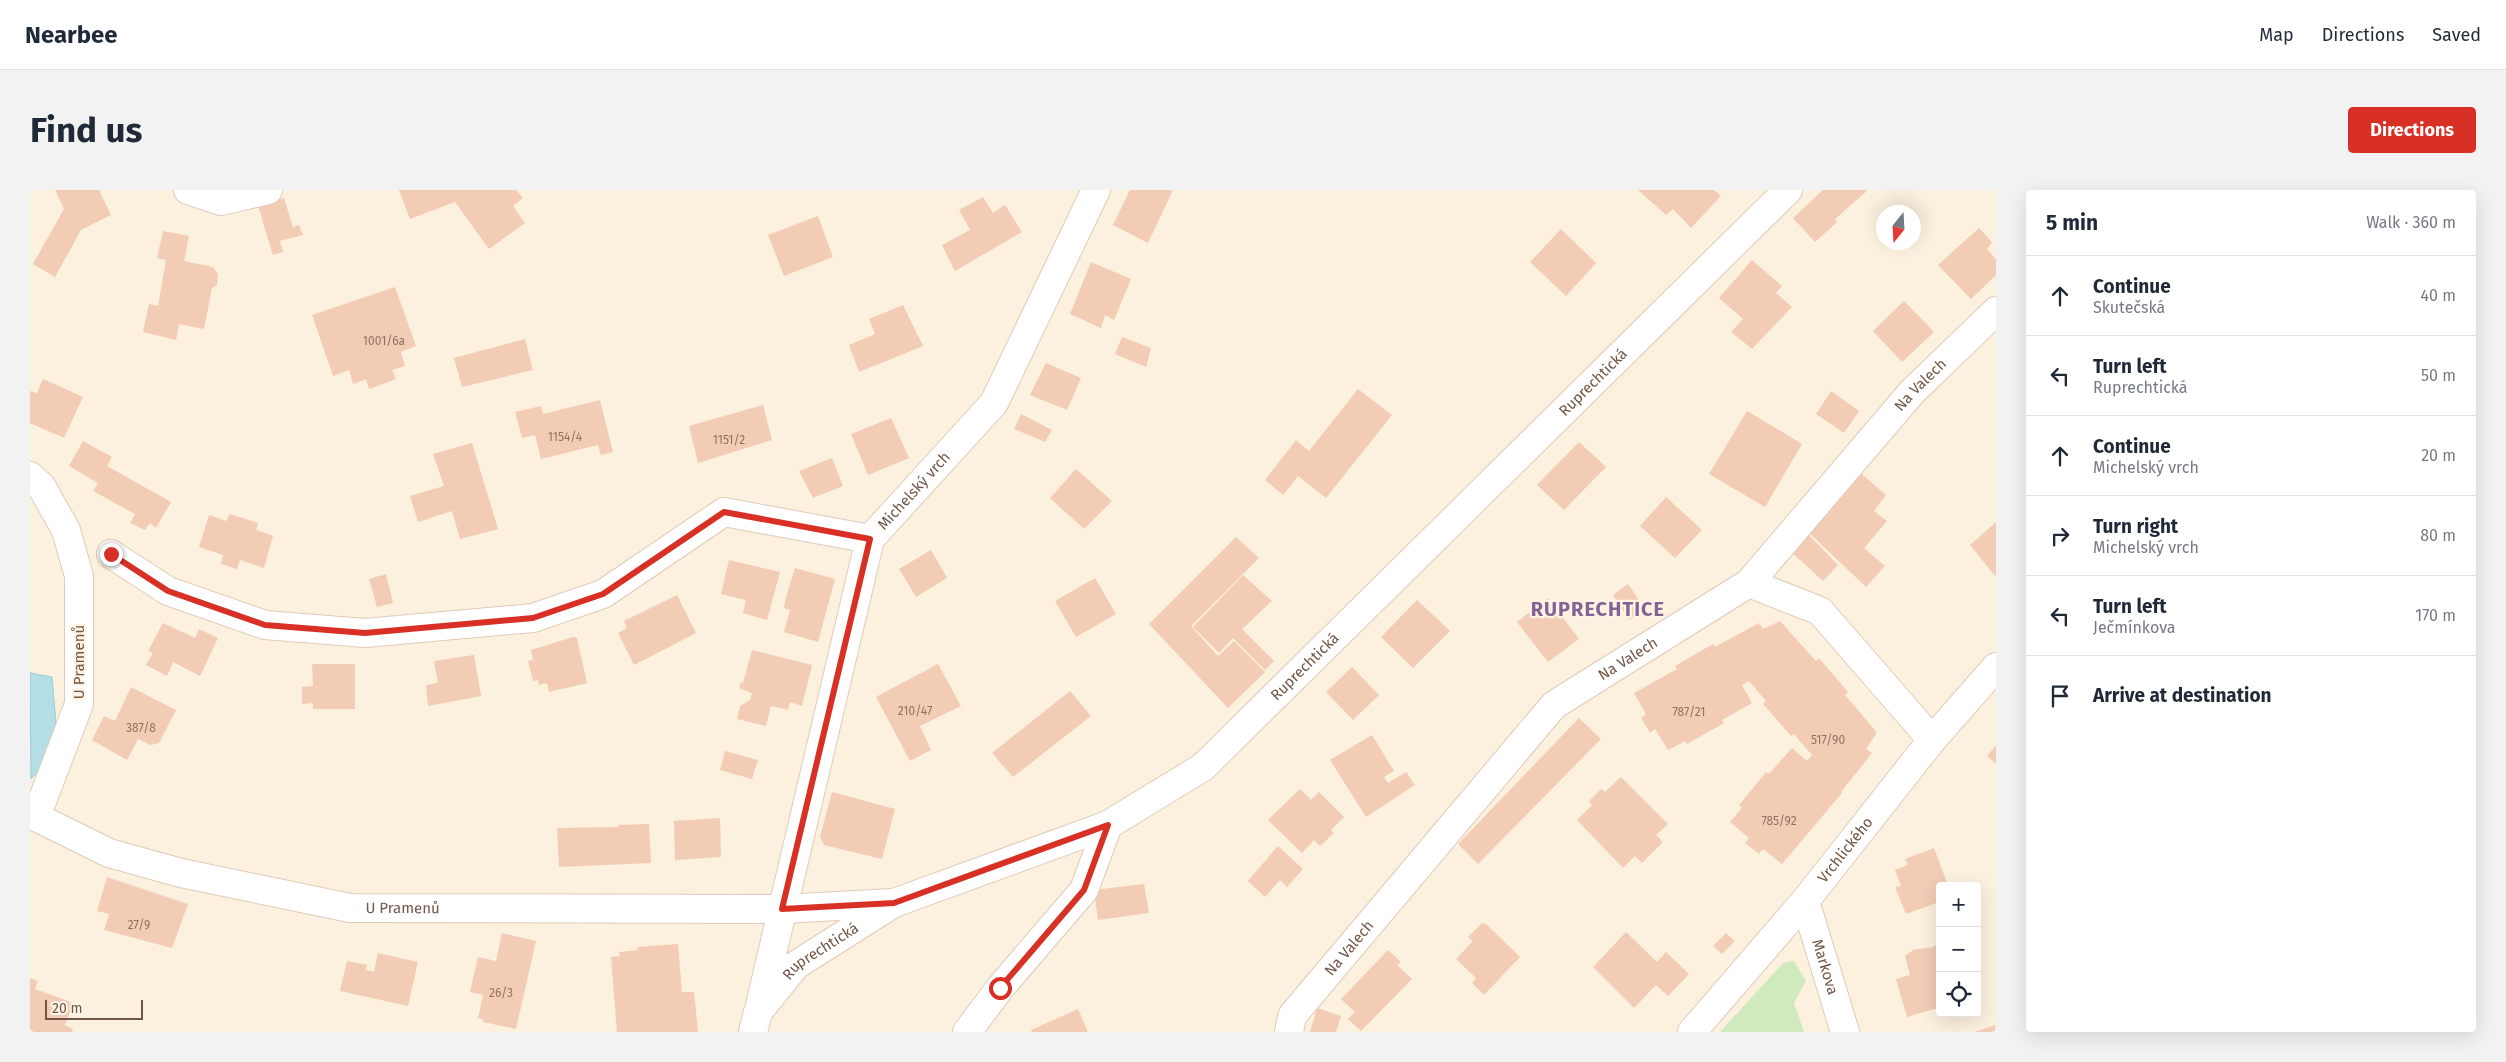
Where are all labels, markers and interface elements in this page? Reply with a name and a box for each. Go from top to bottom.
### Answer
text: Nearbee [25,21,118,49]
text: Map [2259,24,2294,46]
text: Directions [2322,24,2404,46]
text: Saved [2432,24,2481,46]
button: Directions [2348,107,2476,153]
text: Find us [30,109,142,151]
north arrow [1876,205,1921,250]
text: 5 min [2046,210,2098,236]
text: Walk · 360 m [2366,213,2456,232]
text: Continue [2093,275,2171,298]
icon: ahead [2046,282,2074,310]
text: 40 m [2421,286,2456,305]
text: Skutečská [2093,298,2165,317]
house number: 1001/6a [363,334,405,348]
street label: Ruprechtická [1555,345,1631,420]
street label: Na Valech [1891,355,1950,415]
text: Turn left [2093,355,2167,378]
icon: left [2046,362,2074,390]
text: 50 m [2421,366,2456,385]
text: Ruprechtická [2093,378,2188,397]
house number: 1154/4 [548,430,583,444]
house number: 1151/2 [713,433,745,447]
text: Continue [2093,435,2171,458]
icon: ahead [2046,442,2074,470]
text: 20 m [2421,446,2456,465]
street label: Michelský vrch [874,448,954,534]
text: Michelský vrch [2093,458,2199,477]
text: Turn right [2093,515,2178,538]
icon: right [2046,522,2074,550]
text: 80 m [2420,526,2456,545]
text: Michelský vrch [2093,538,2199,557]
route end [100,543,123,566]
text: Turn left [2093,595,2167,618]
district label: RUPRECHTICE [1531,597,1665,621]
icon: left [2046,602,2074,630]
text: 170 m [2415,606,2456,625]
text: Ječmínkova [2093,618,2176,637]
street label: U Pramenů [70,625,88,699]
street label: Ruprechtická [1267,629,1343,704]
street label: Na Valech [1595,634,1661,684]
icon: arrive [2046,682,2074,710]
text: Arrive at destination [2093,684,2272,707]
house number: 210/47 [898,704,932,718]
house number: 787/21 [1673,705,1705,719]
house number: 387/8 [126,721,156,735]
house number: 517/90 [1811,733,1845,747]
house number: 785/92 [1761,814,1797,828]
street label: Vrchlického [1814,814,1877,886]
map controls [1936,882,1981,1017]
button: + [1936,882,1981,927]
street label: U Pramenů [365,899,440,917]
street label: Na Valech [1321,917,1378,979]
house number: 27/9 [128,918,150,932]
street label: Ruprechtická [779,919,862,983]
button: − [1936,927,1981,972]
street label: Markova [1808,937,1842,997]
button: locate [1936,972,1981,1017]
route start [989,977,1012,1000]
house number: 26/3 [489,986,513,1000]
scale bar [45,997,142,1020]
text: 20 m [52,1000,82,1017]

